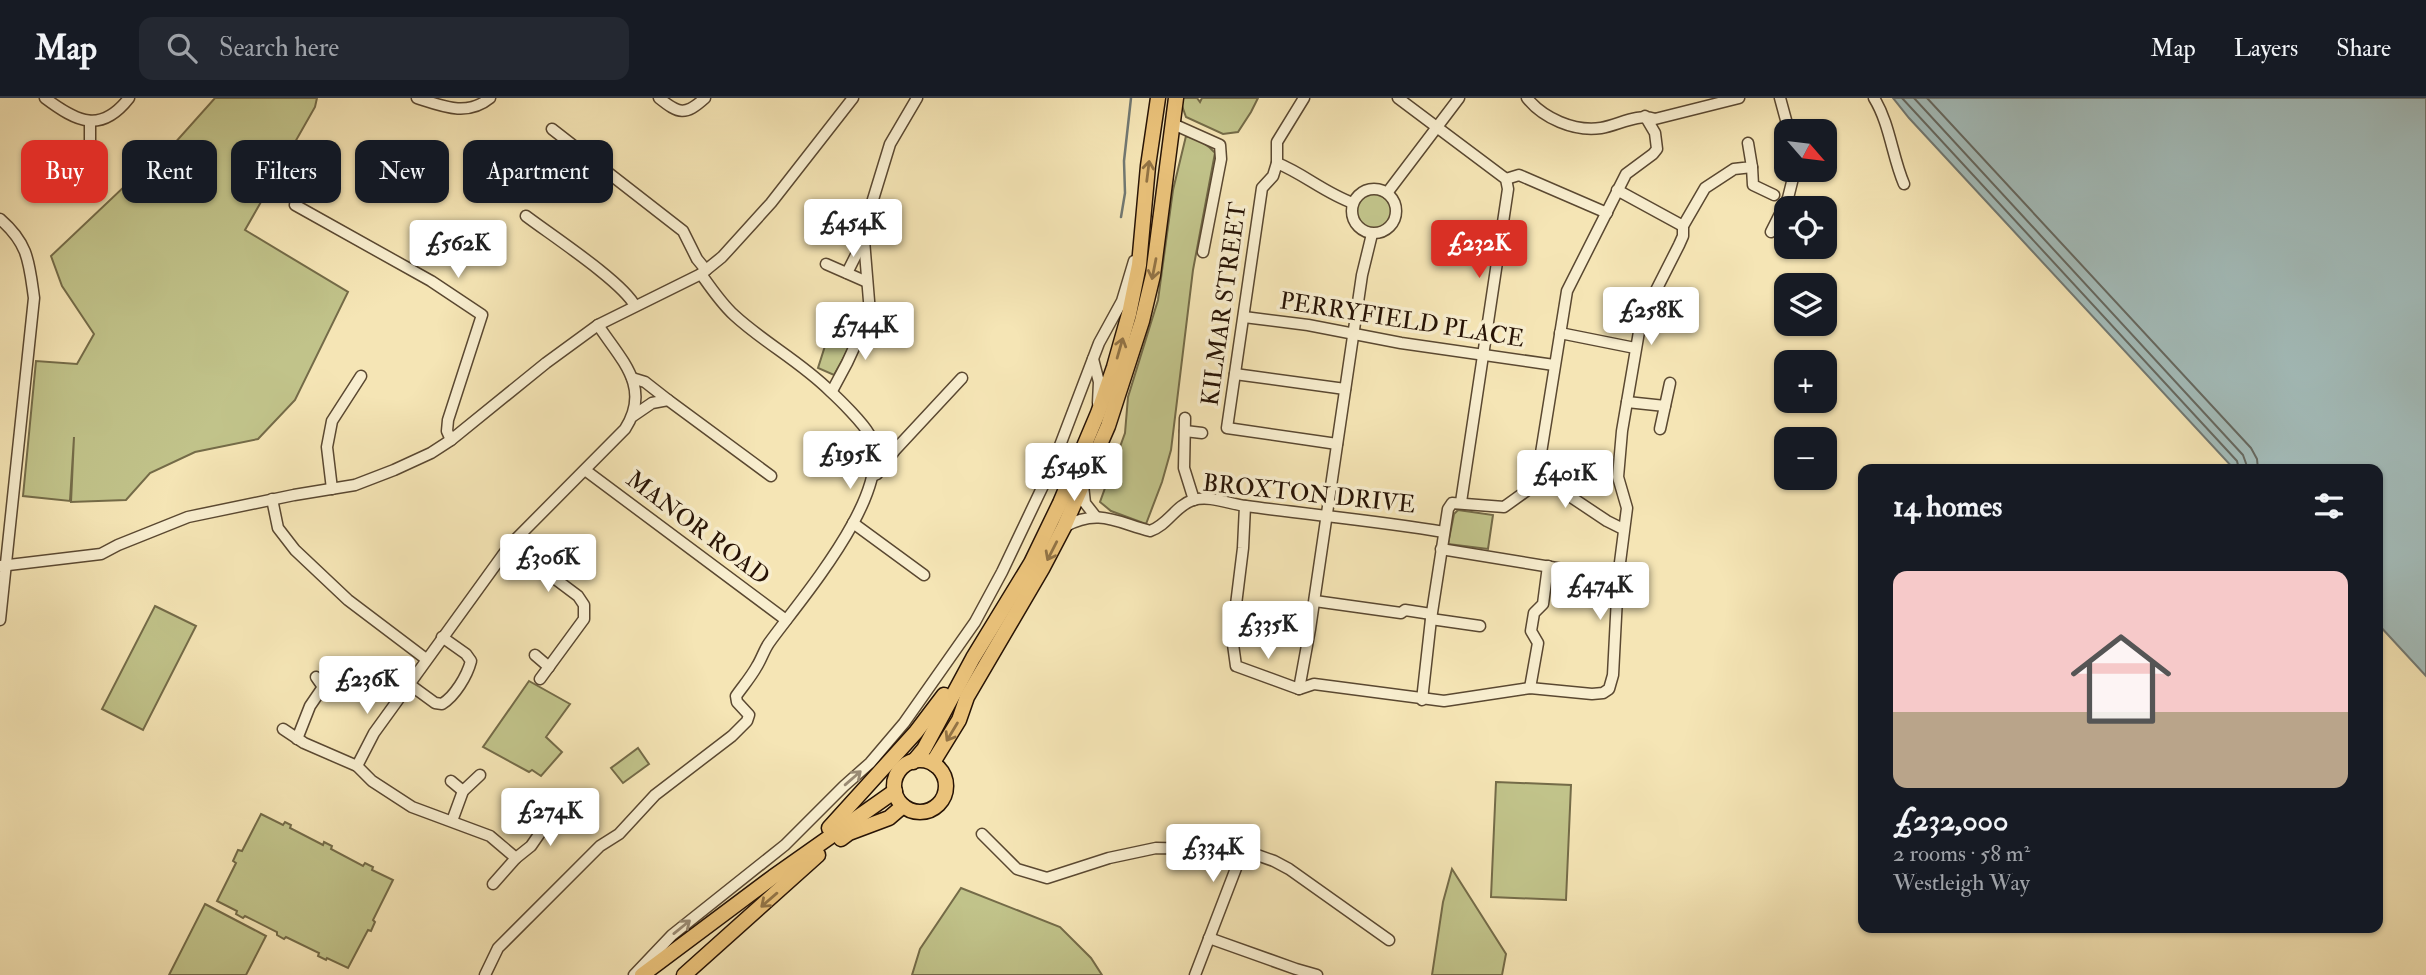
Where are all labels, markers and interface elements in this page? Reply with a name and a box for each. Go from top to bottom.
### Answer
search box [139,17,629,80]
text: Map [35,28,97,69]
icon: search [163,29,201,67]
text: Search here [219,32,339,64]
text: Map [2151,33,2196,64]
text: Layers [2234,33,2298,64]
text: Share [2336,33,2391,64]
north arrow [1774,119,1838,182]
map controls [1774,119,1837,490]
chip: Buy [21,140,108,203]
chip: Rent [122,140,217,203]
chip: Filters [231,140,341,203]
chip: New [355,140,449,203]
chip: Apartment [463,140,613,203]
one-way arrow [1142,160,1155,183]
button: locate [1774,196,1837,259]
pin: £454K [804,200,902,259]
street label: KILMAR STREET [1194,200,1254,408]
text: £454K [820,207,886,236]
pin: £562K [409,220,507,280]
pin: £232K [1430,220,1528,280]
text: £562K [426,228,490,257]
text: £232K [1447,228,1511,257]
one-way arrow [1147,257,1160,280]
button: layers [1774,273,1837,336]
street label: PERRYFIELD PLACE [1277,285,1527,355]
pin: £258K [1602,288,1700,347]
text: £258K [1619,295,1683,324]
pin: £744K [816,302,914,362]
text: £744K [832,310,898,339]
one-way arrow [1114,337,1127,359]
button: + [1774,350,1837,413]
button: − [1774,427,1837,490]
pin: £195K [801,432,899,491]
text: £195K [819,439,881,468]
pin: £549K [1025,444,1123,503]
pin: £401K [1516,450,1614,510]
text: £549K [1041,451,1107,480]
text: £401K [1533,458,1597,487]
street label: MANOR ROAD [620,464,776,592]
street label: BROXTON DRIVE [1201,467,1417,521]
icon: filters [2310,487,2348,525]
text: 14 homes [1893,488,2002,525]
pin: £306K [499,534,597,594]
one-way arrow [1044,540,1058,561]
text: £306K [516,542,580,571]
pin: £474K [1551,562,1649,622]
text: £474K [1567,570,1633,599]
pin: £335K [1219,602,1317,661]
text: £335K [1238,609,1298,638]
icon: home [2058,616,2184,742]
pin: £236K [318,656,416,716]
text: £236K [335,664,399,693]
one-way arrow [944,721,958,741]
one-way arrow [844,770,862,786]
pin: £274K [501,788,599,848]
text: £274K [517,796,583,825]
text: £232,000 [1893,802,2008,839]
pin: £334K [1164,824,1262,884]
text: £334K [1182,832,1244,861]
text: 2 rooms · 58 m² [1893,839,2030,868]
text: Westleigh Way [1893,868,2030,897]
one-way arrow [761,892,779,908]
one-way arrow [673,919,691,935]

